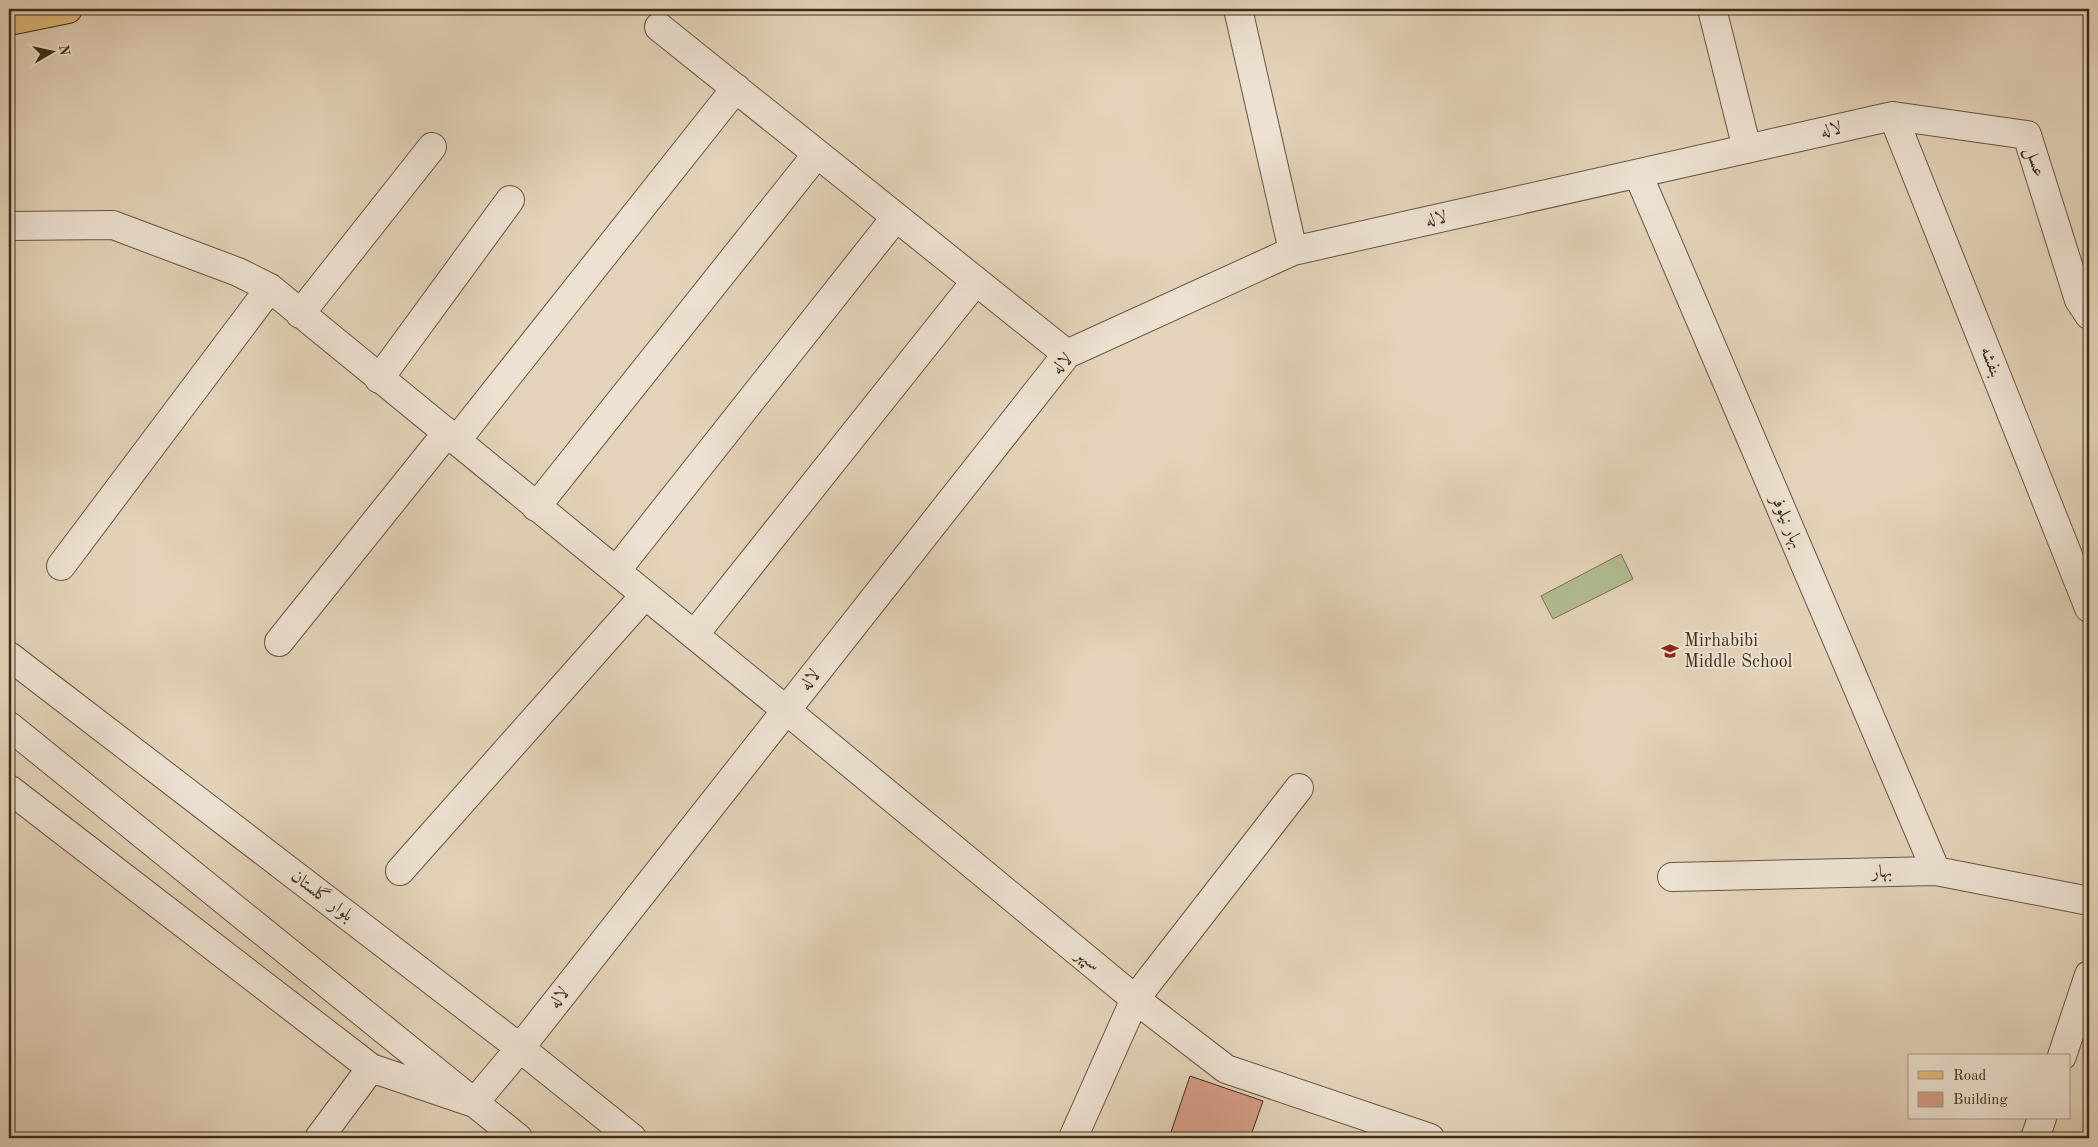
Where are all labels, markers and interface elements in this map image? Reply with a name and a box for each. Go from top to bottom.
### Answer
north arrow [28,28,78,78]
text: N [56,44,72,57]
street label: لاله [1819,119,1843,141]
street label: عسل [2019,145,2048,180]
street label: لاله [1424,208,1448,230]
street label: بنفشه [1976,344,2005,380]
street label: لاله [1048,350,1076,378]
street label: بهار نیلوفر [1765,491,1806,552]
place label: Mirhabibi Middle School [1684,632,1793,671]
school or university icon: Mirhabibi Middle School [1660,641,1680,661]
street label: لاله [796,666,824,694]
street label: بهار [1869,863,1893,883]
street label: بلوار گلستان [287,864,358,926]
street label: سپهر [1070,944,1103,976]
street label: لاله [545,984,573,1012]
legend [1908,1054,2070,1120]
text: Road [1953,1069,1987,1084]
text: Building [1953,1093,2008,1108]

